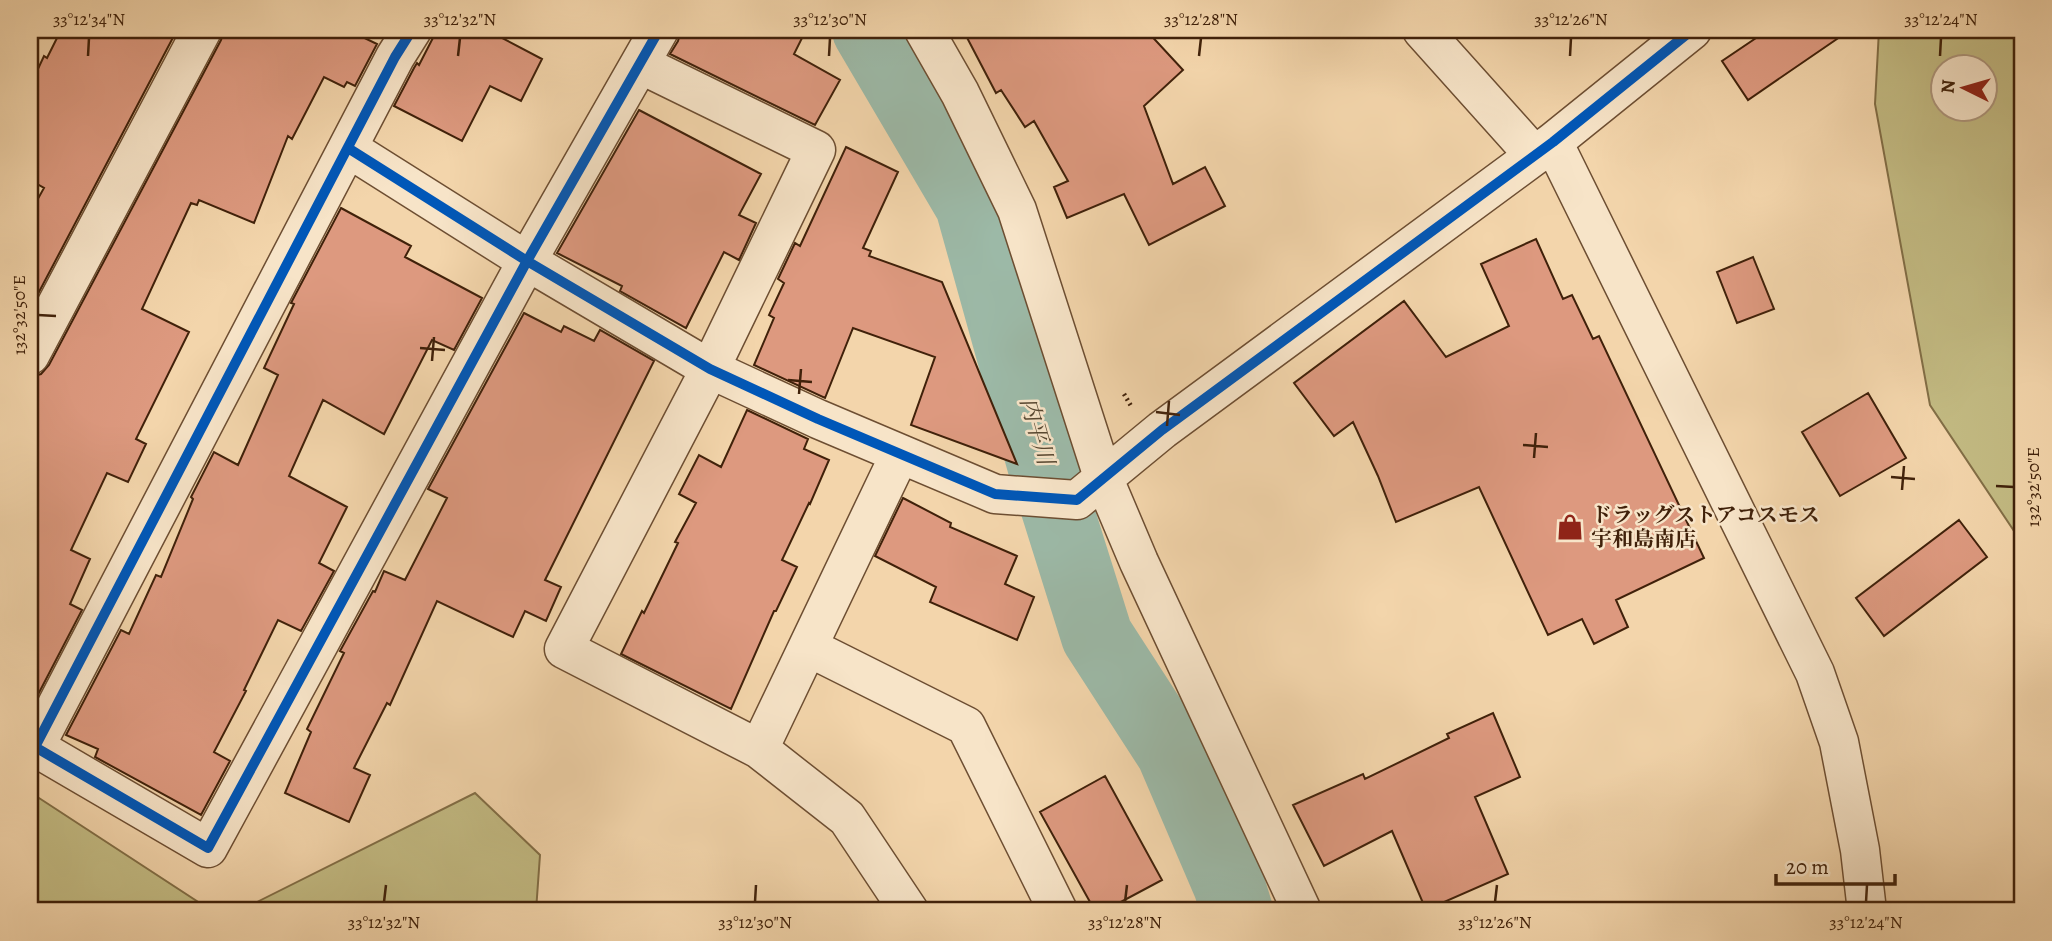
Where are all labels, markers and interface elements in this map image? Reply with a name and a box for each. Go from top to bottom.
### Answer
text: 33°12'34"N [53,7,125,31]
text: 33°12'32"N [424,7,496,31]
text: 33°12'30"N [793,7,867,31]
text: 33°12'28"N [1164,7,1238,31]
text: 33°12'26"N [1534,7,1608,31]
text: 33°12'24"N [1904,7,1978,31]
north arrow [1930,52,2000,122]
text: N [1935,78,1962,95]
text: 132°32'50"E [7,275,31,355]
water label: 内平川 [1013,394,1062,471]
text: 132°32'50"E [2021,447,2045,527]
place label: ドラッグストアコスモス 宇和島南店 [1591,501,1820,553]
shop icon: ドラッグストアコスモス 宇和島南店 [1555,512,1585,542]
scale bar [1776,843,1895,887]
text: 20 m [1786,853,1829,881]
text: 33°12'32"N [348,910,420,934]
text: 33°12'30"N [718,910,792,934]
text: 33°12'28"N [1088,910,1162,934]
text: 33°12'26"N [1458,910,1532,934]
text: 33°12'24"N [1829,910,1903,934]

